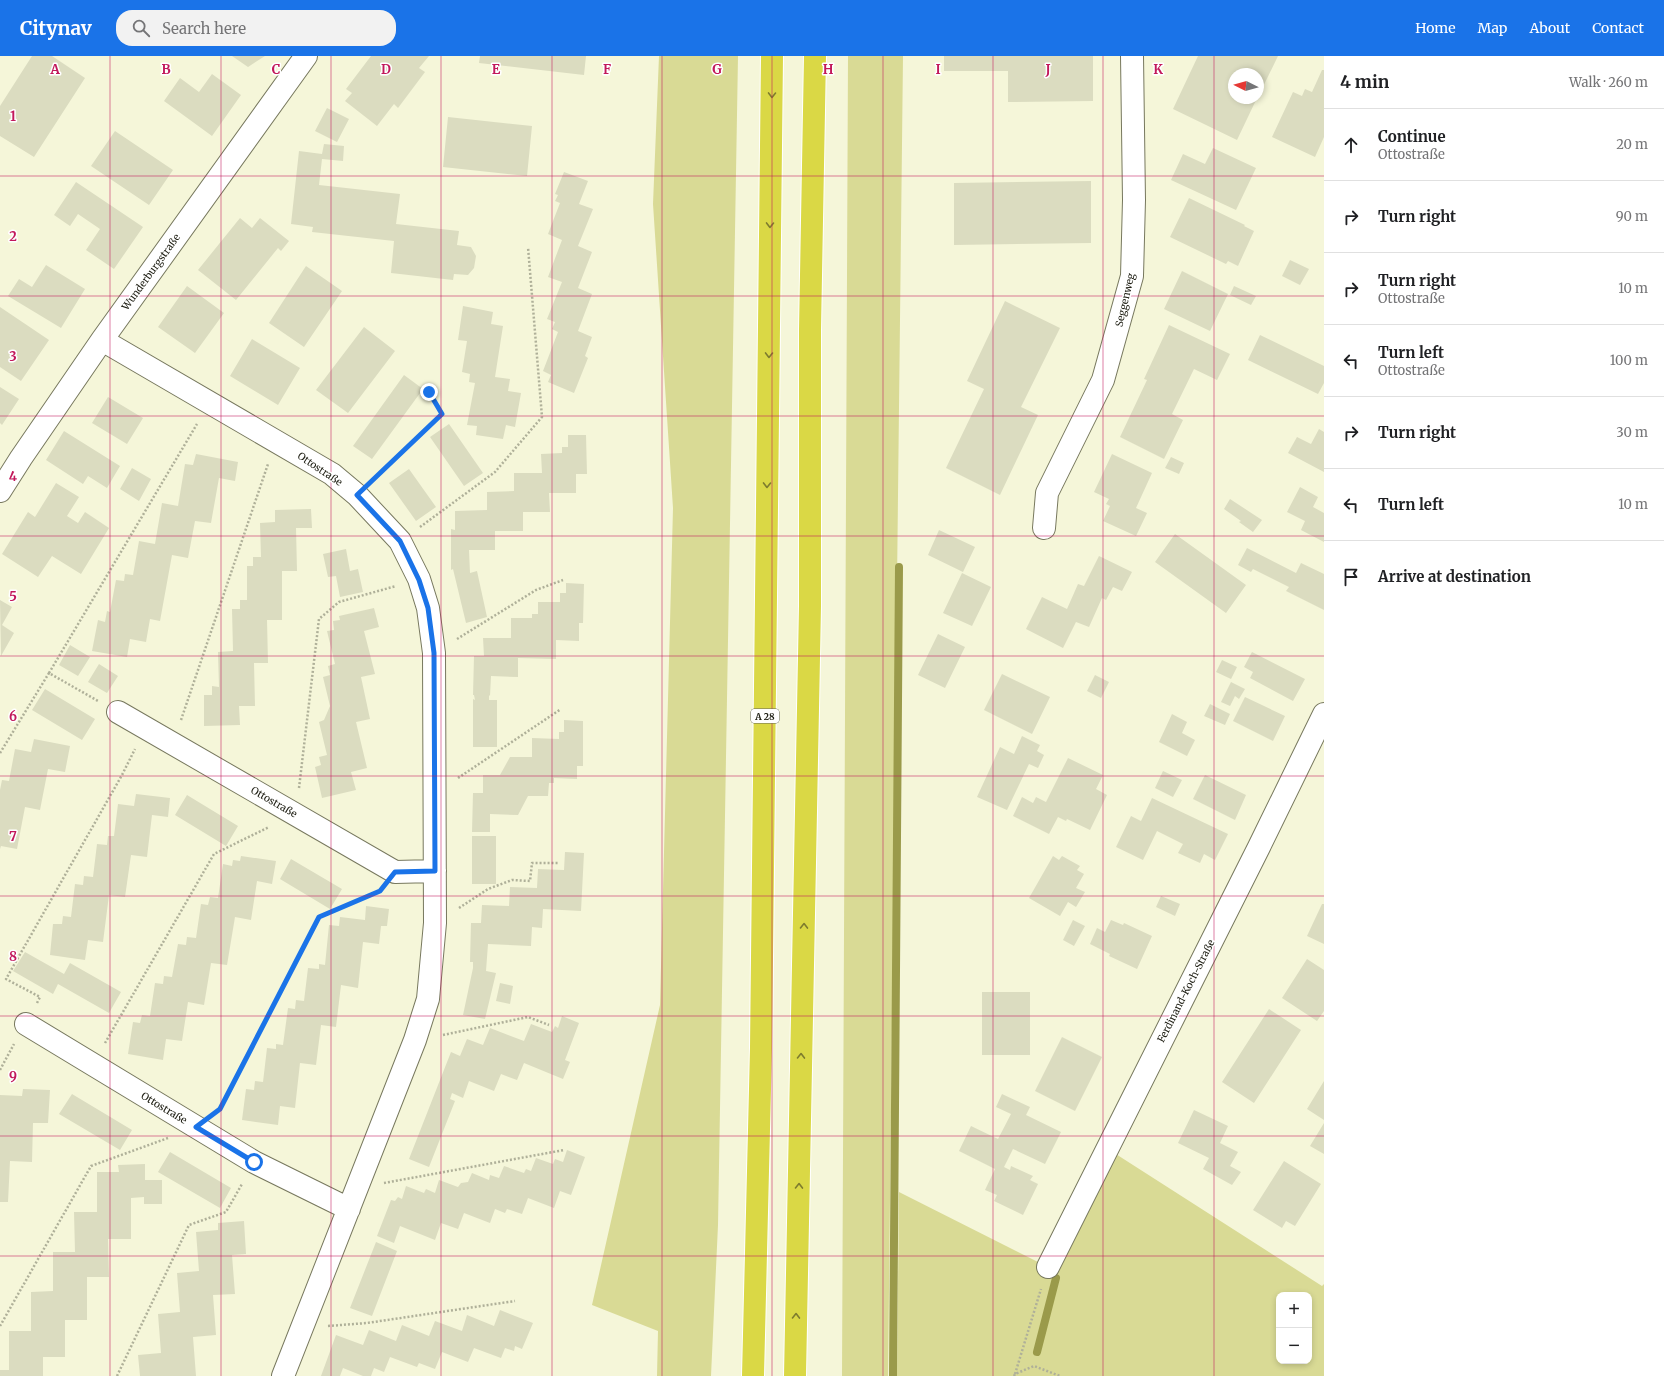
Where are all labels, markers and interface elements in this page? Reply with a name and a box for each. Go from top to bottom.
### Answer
search box [116,10,396,46]
text: Citynav [20,16,92,40]
icon: search [130,17,152,39]
text: Search here [162,19,246,38]
text: Home [1415,19,1456,37]
text: Map [1478,19,1507,37]
text: About [1529,19,1570,37]
text: Contact [1592,19,1644,37]
text: A [49,61,60,78]
text: B [161,61,171,78]
text: C [272,61,281,78]
text: D [381,61,391,78]
text: E [492,61,501,78]
text: F [603,61,611,78]
text: G [712,61,722,78]
text: H [823,61,834,78]
text: I [935,61,941,78]
text: J [1044,61,1051,78]
text: K [1153,61,1163,78]
north arrow [1228,68,1264,104]
text: 4 min [1340,71,1389,93]
text: Walk · 260 m [1569,74,1648,91]
one-way arrow [768,92,776,98]
text: 1 [10,108,16,125]
text: Continue [1378,127,1446,146]
icon: ahead [1340,134,1362,156]
text: 20 m [1616,136,1648,153]
text: Ottostraße [1378,146,1445,163]
icon: right [1340,206,1362,228]
text: Turn right [1378,207,1456,226]
text: 90 m [1616,208,1648,225]
one-way arrow [766,222,774,228]
text: 2 [9,228,17,245]
street label: Wunderburgstraße [118,231,183,314]
text: Turn right [1378,271,1456,290]
street label: Seggenweg [1113,272,1137,328]
icon: right [1340,278,1362,300]
text: 10 m [1618,280,1648,297]
text: Ottostraße [1378,290,1445,307]
text: Turn left [1378,343,1444,362]
text: 3 [9,348,17,365]
icon: left [1340,350,1362,372]
one-way arrow [765,352,773,358]
text: 100 m [1610,352,1648,369]
text: Ottostraße [1378,362,1445,379]
route end [420,383,438,401]
icon: right [1340,422,1362,444]
text: Turn right [1378,423,1456,442]
text: 30 m [1616,424,1648,441]
street label: Ottostraße [295,449,345,489]
text: 4 [9,468,18,485]
one-way arrow [763,482,771,488]
icon: left [1340,494,1362,516]
text: Turn left [1378,495,1444,514]
text: 10 m [1618,496,1648,513]
icon: arrive [1340,566,1362,588]
text: Arrive at destination [1378,567,1531,586]
text: 5 [9,588,17,605]
text: 6 [9,708,17,725]
road number: A 28 [751,709,779,723]
street label: Ottostraße [249,784,299,820]
text: 7 [9,828,17,845]
one-way arrow [800,923,808,929]
street label: Ferdinand-Koch-Straße [1154,937,1218,1045]
text: 8 [9,948,17,965]
one-way arrow [797,1053,805,1059]
text: 9 [9,1068,17,1085]
street label: Ottostraße [139,1089,189,1127]
route start [245,1153,263,1171]
one-way arrow [795,1183,803,1189]
map controls [1276,1292,1312,1364]
button: + [1276,1292,1312,1328]
one-way arrow [792,1313,801,1319]
button: − [1276,1328,1312,1364]

